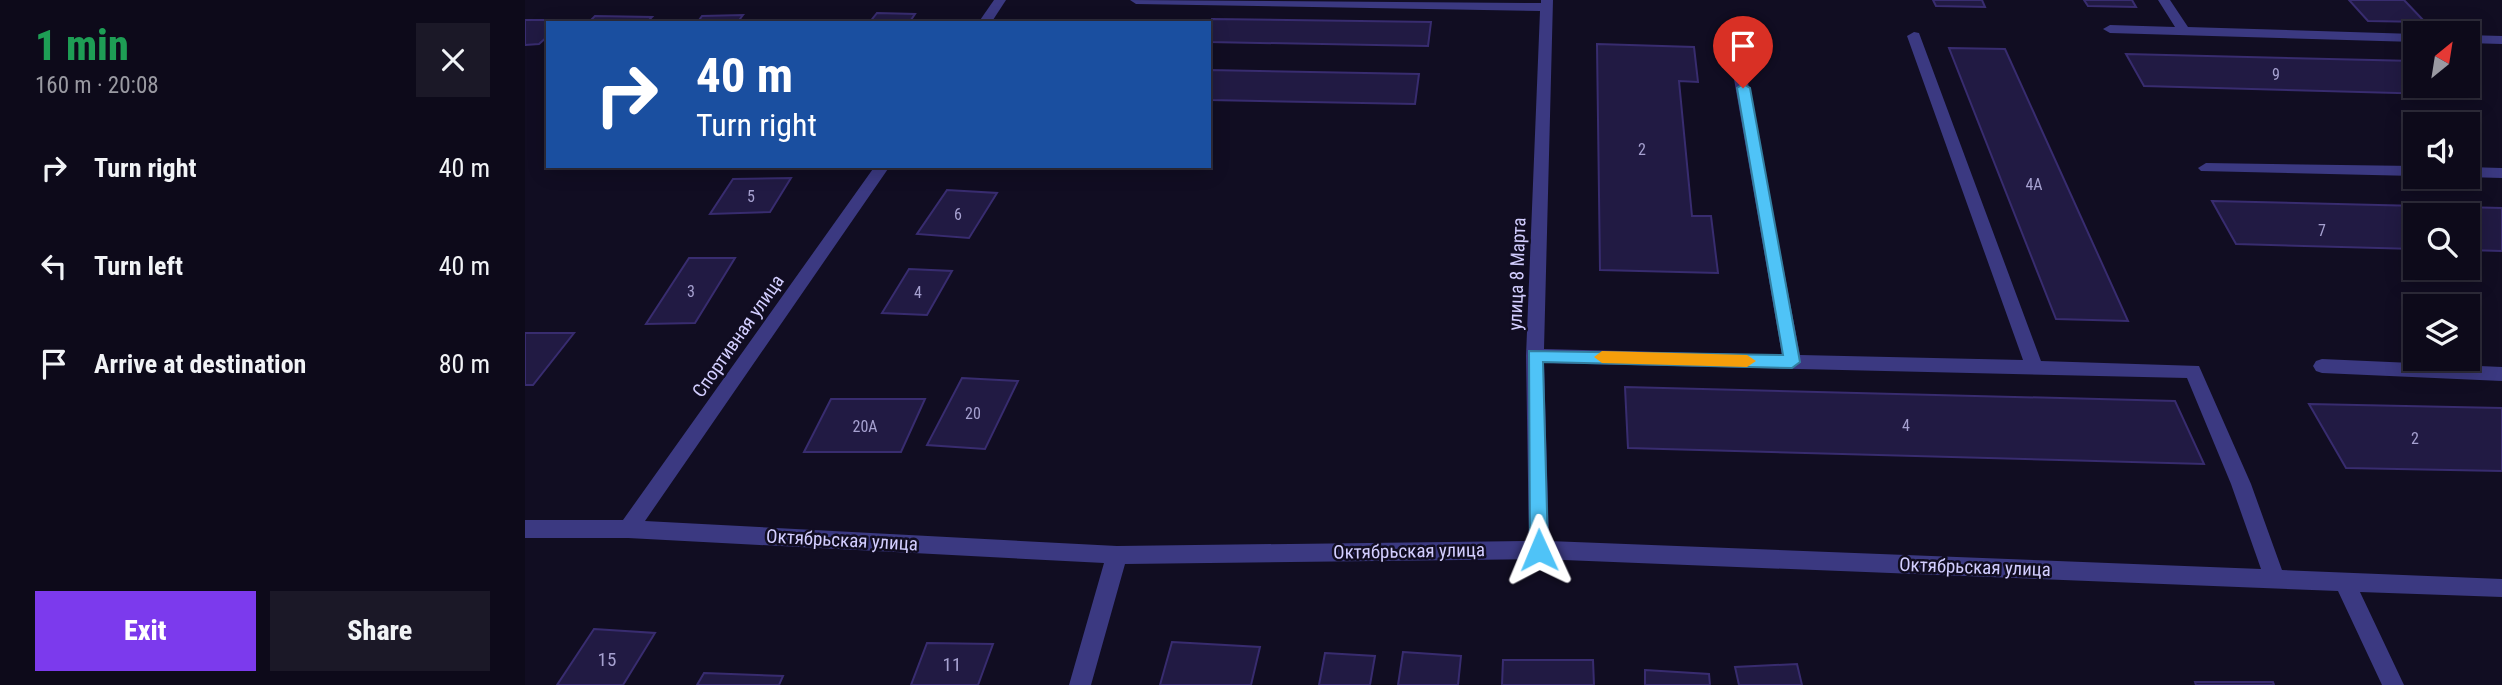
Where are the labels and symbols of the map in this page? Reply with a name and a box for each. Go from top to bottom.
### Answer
pin [1713,16,1773,88]
north arrow [2403,21,2480,98]
house number: 9 [2272,65,2280,84]
house number: 2 [1638,140,1646,159]
house number: 4А [2025,175,2043,194]
house number: 5 [747,187,755,206]
house number: 6 [954,205,962,224]
street label: улица 8 Марта [1504,217,1530,331]
house number: 7 [2318,221,2326,240]
street label: Спортивная улица [687,270,789,402]
house number: 3 [687,282,695,301]
house number: 4 [914,283,922,302]
house number: 20 [965,404,981,423]
house number: 4 [1902,416,1910,435]
house number: 20А [852,417,878,436]
house number: 2 [2411,429,2419,448]
position arrow [1502,513,1576,587]
street label: Октябрьская улица [766,525,918,555]
street label: Октябрьская улица [1333,538,1485,564]
street label: Октябрьская улица [1899,553,2051,581]
house number: 15 [598,648,616,671]
house number: 11 [943,653,961,676]

